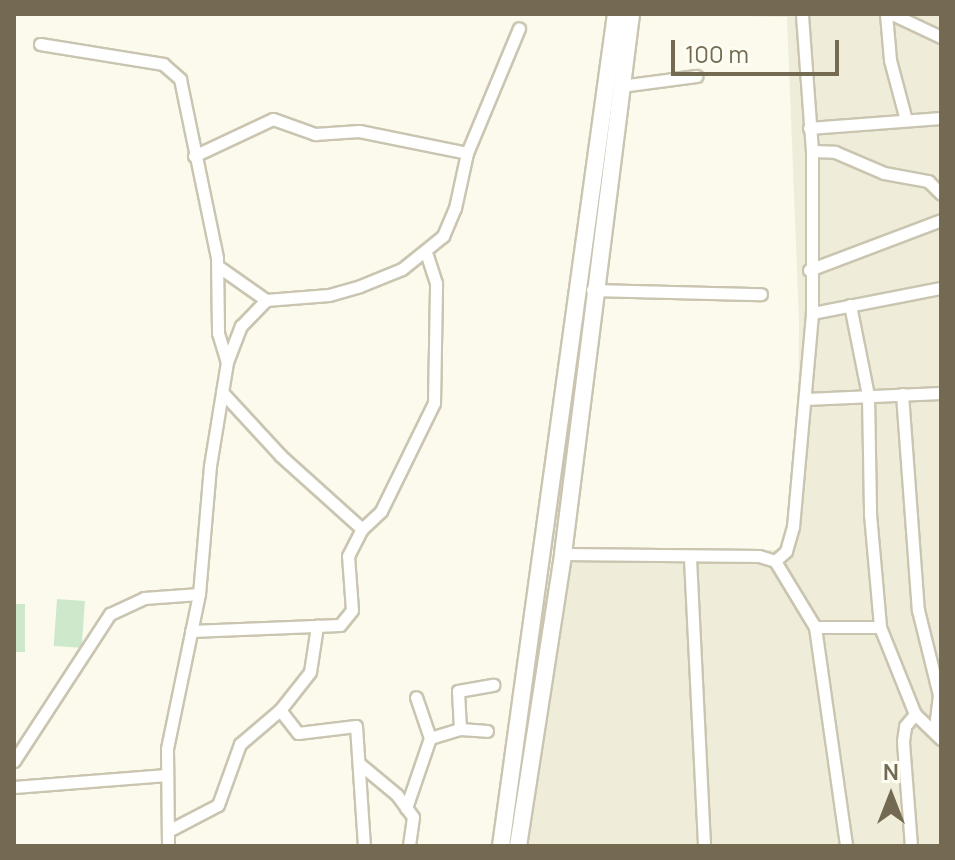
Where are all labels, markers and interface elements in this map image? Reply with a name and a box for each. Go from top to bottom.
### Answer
scale bar [675,24,843,74]
text: 100 m [685,37,749,70]
north arrow [851,756,931,836]
text: N [883,757,899,787]

